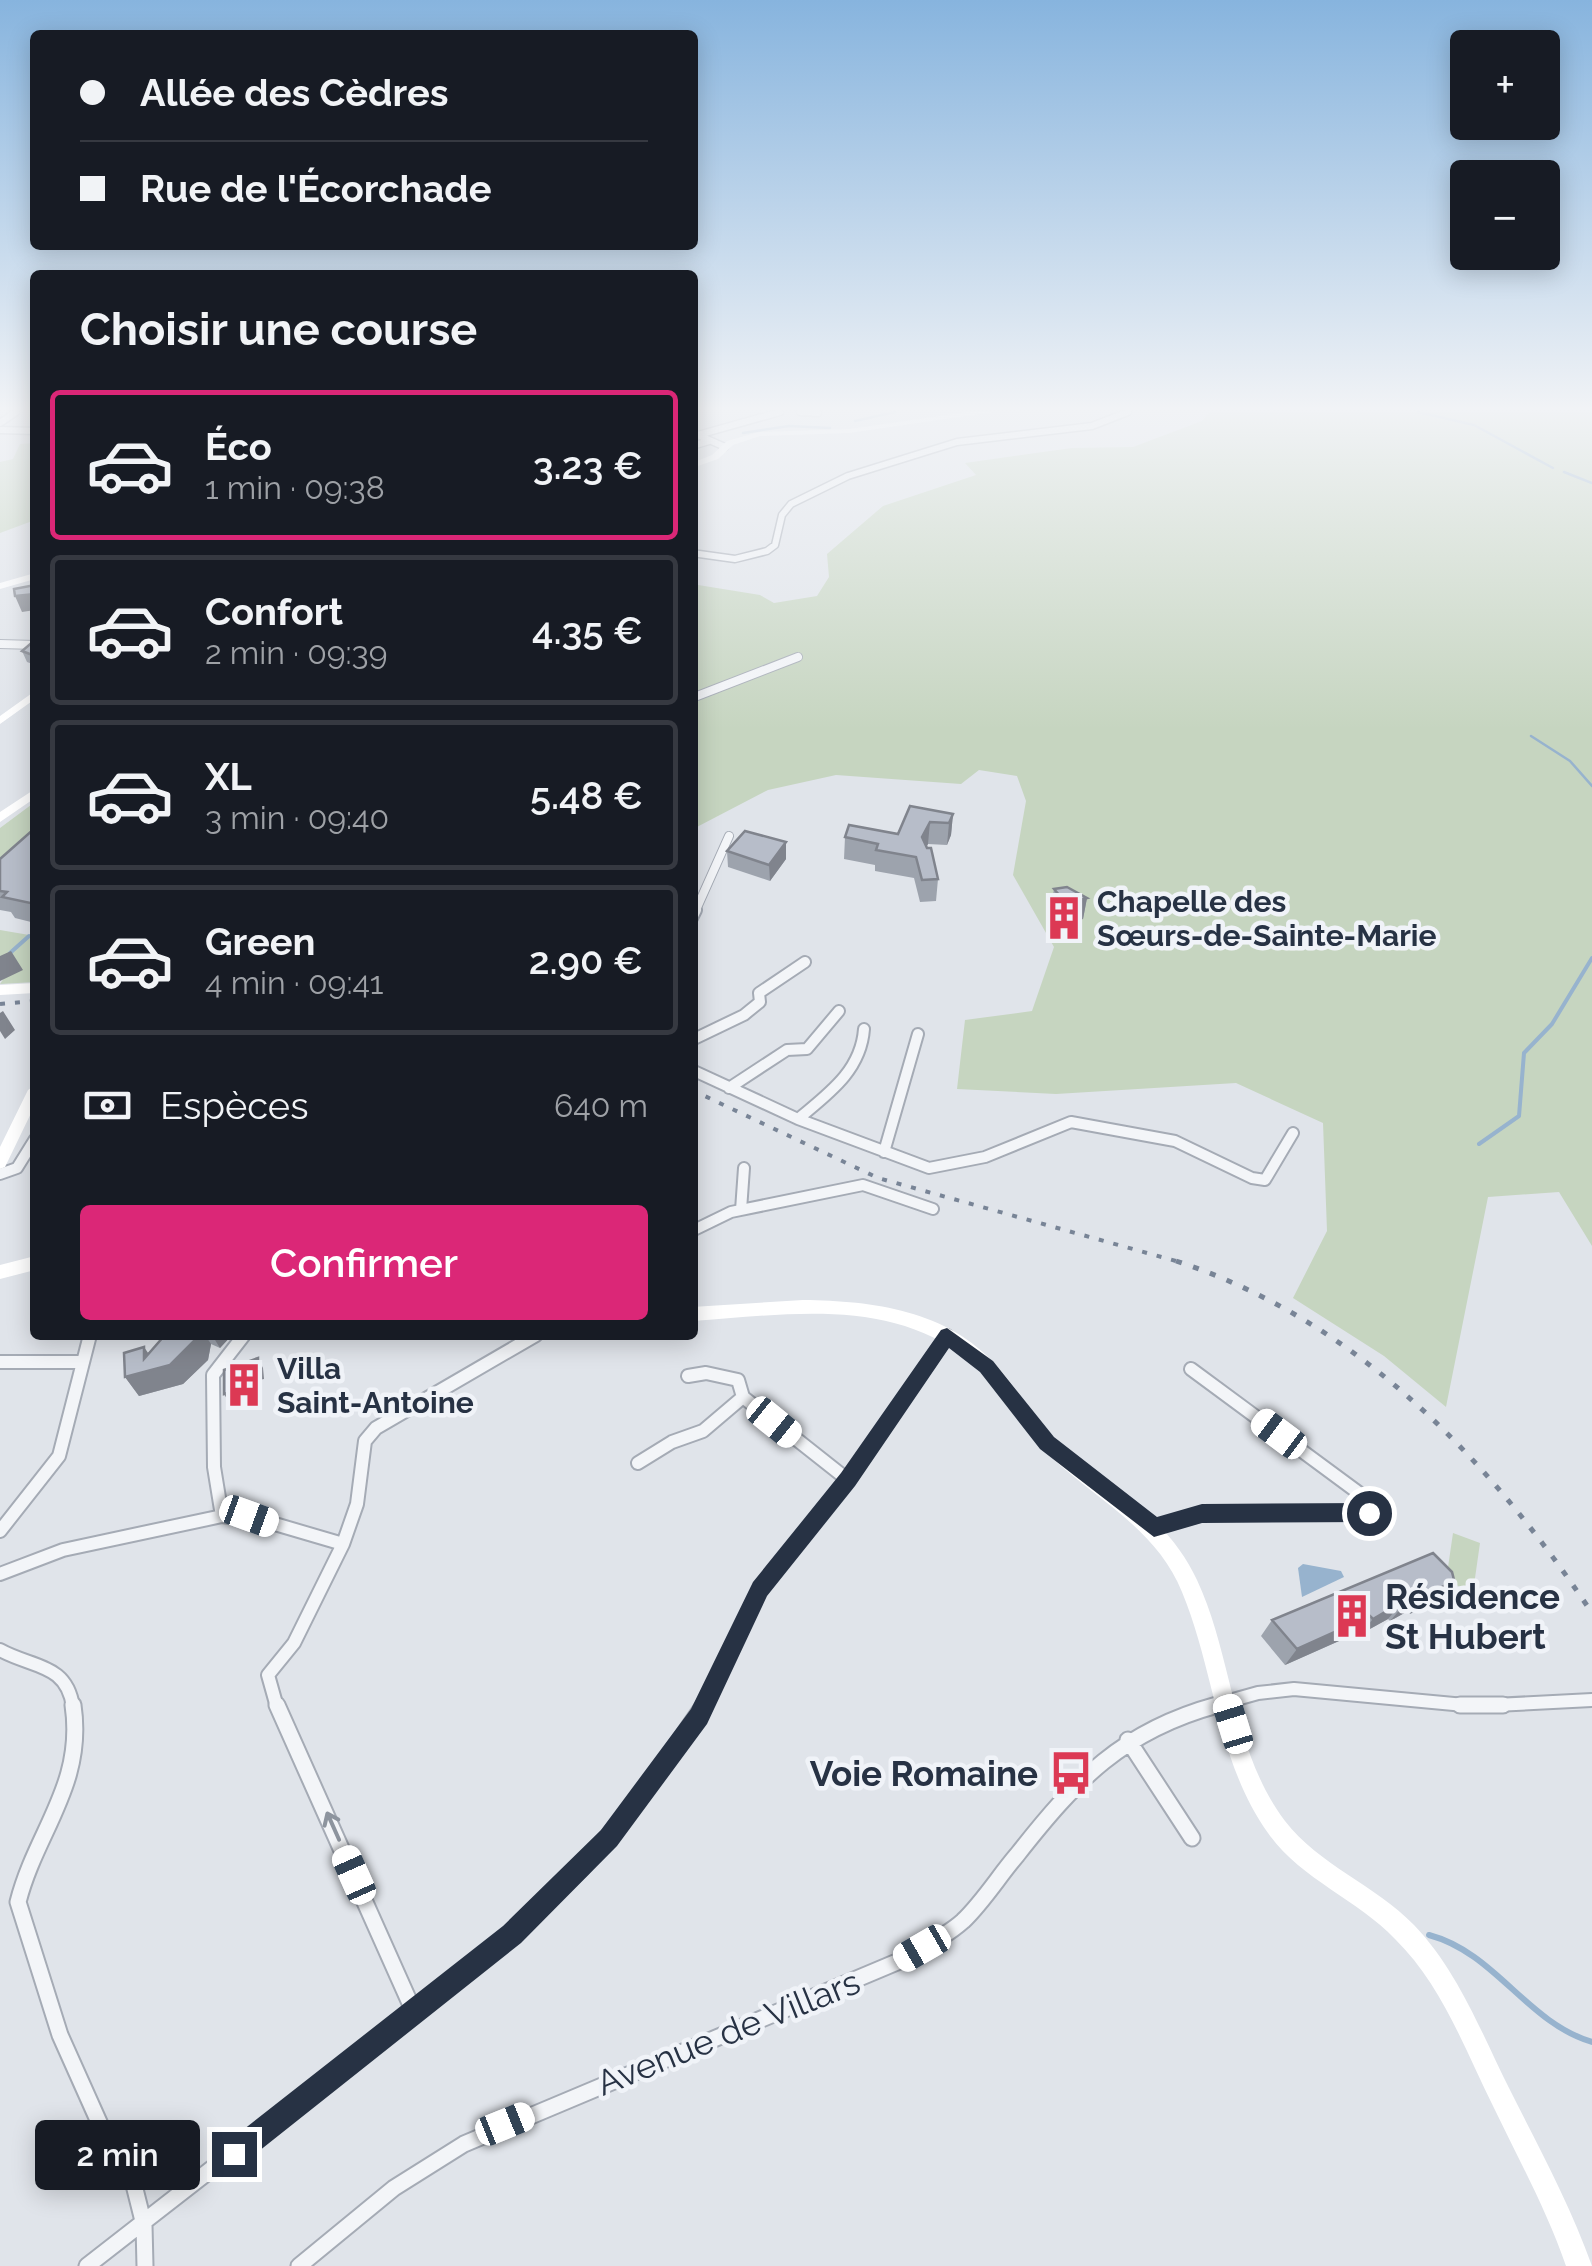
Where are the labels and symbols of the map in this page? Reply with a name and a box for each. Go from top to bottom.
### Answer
place label: Chapelle des Sœurs-de-Sainte-Marie [1097,884,1436,953]
building icon: Chapelle des Sœurs-de-Sainte-Marie [1040,894,1088,942]
place label: Villa Saint-Antoine [277,1351,474,1420]
building icon: Villa Saint-Antoine [220,1361,268,1409]
car [741,1391,807,1453]
car [1246,1404,1312,1464]
route start [1347,1491,1392,1536]
car [216,1492,282,1540]
place label: Résidence St Hubert [1385,1576,1560,1657]
building icon: Résidence St Hubert [1328,1592,1376,1640]
car [1210,1691,1256,1757]
bus stop icon: Voie Romaine [1047,1749,1095,1797]
place label: Voie Romaine [810,1753,1038,1794]
one-way arrow [323,1811,341,1842]
car [328,1841,380,1909]
car [889,1920,955,1976]
street label: Avenue de Villars [590,1960,866,2104]
car [472,2099,538,2149]
callout: 2 min [34,2119,199,2189]
route end [212,2132,257,2177]

